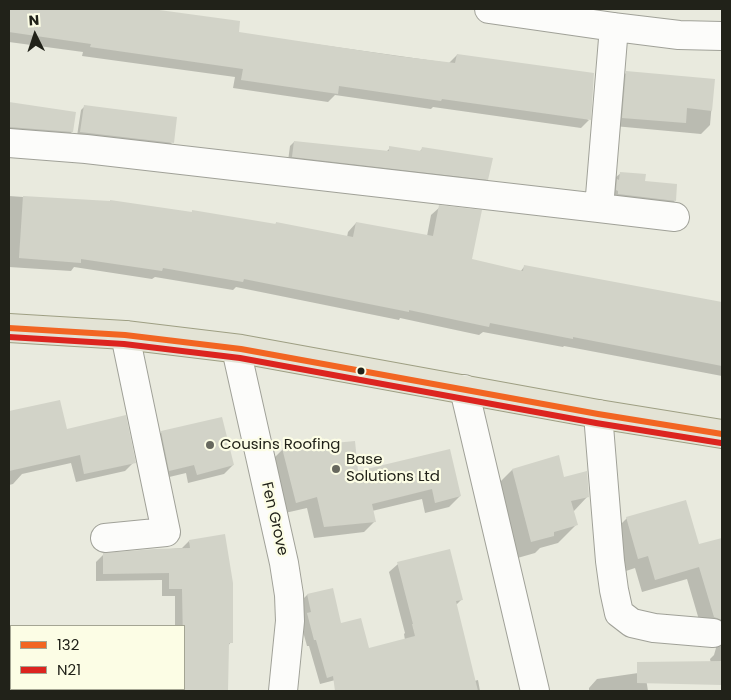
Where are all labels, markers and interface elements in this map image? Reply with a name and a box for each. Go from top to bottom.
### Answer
north arrow [10,10,60,60]
text: N [28,10,40,30]
unlabelled marker [356,366,366,376]
place label: Cousins Roofing [220,436,340,454]
marker: Cousins Roofing [204,439,216,451]
place label: Base Solutions Ltd [346,451,440,486]
marker: Base Solutions Ltd [330,463,342,475]
street label: Fen Grove [257,480,291,558]
legend [10,625,185,690]
text: 132 [57,634,79,655]
text: N21 [57,659,81,680]

